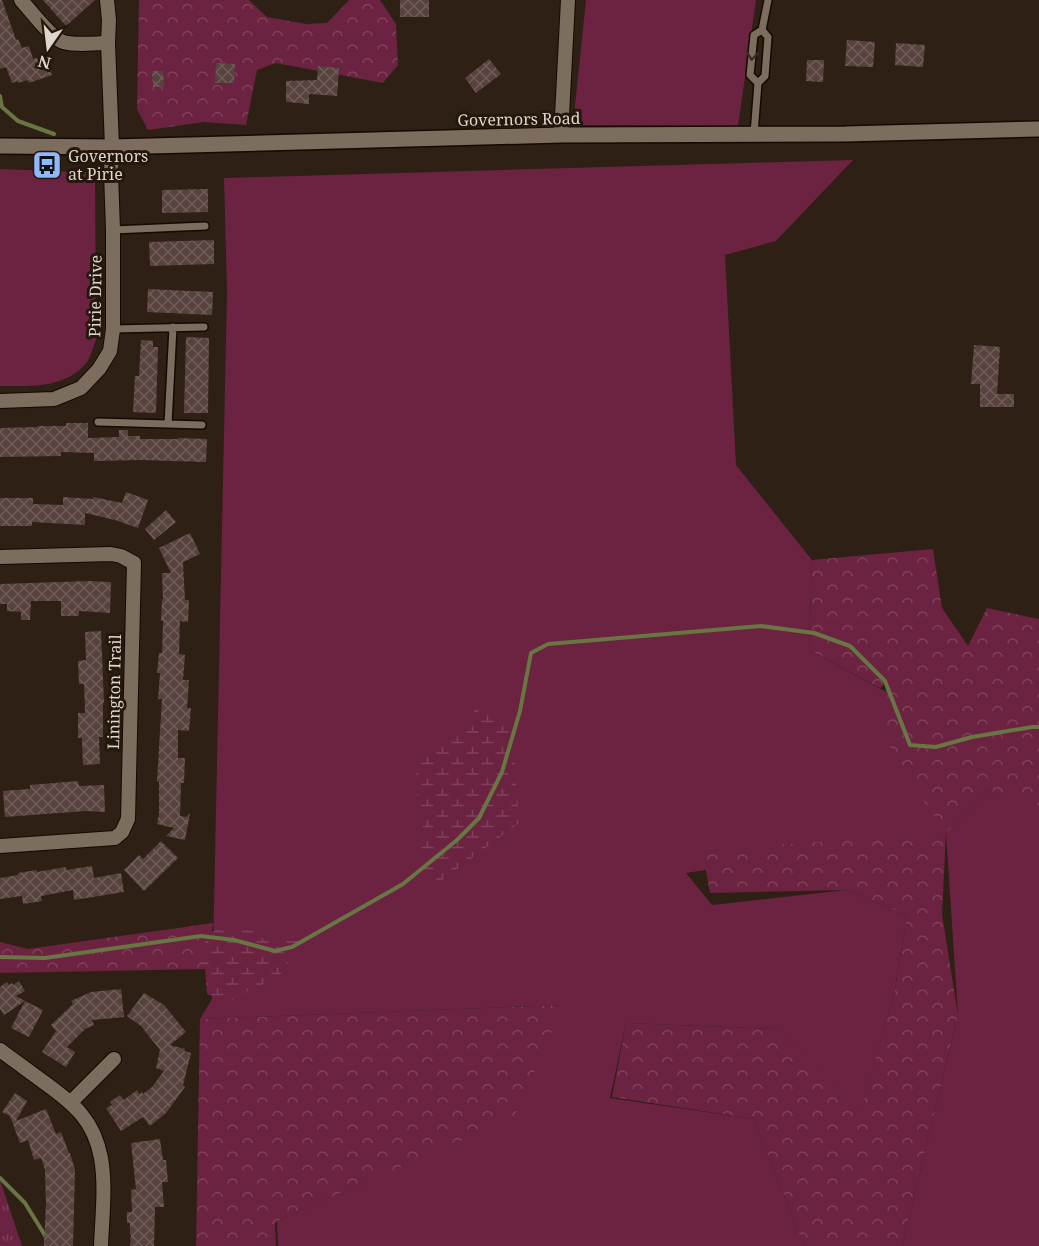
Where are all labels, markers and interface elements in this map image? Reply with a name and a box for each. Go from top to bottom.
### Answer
north arrow [18,18,78,78]
text: N [35,50,53,75]
one-way arrow [746,51,759,60]
street label: Governors Road [457,107,581,131]
place label: Governors at Pirie [68,145,148,185]
bus stop icon: Governors at Pirie [31,149,63,181]
street label: Pirie Drive [83,255,107,337]
street label: Linington Trail [102,634,126,750]

